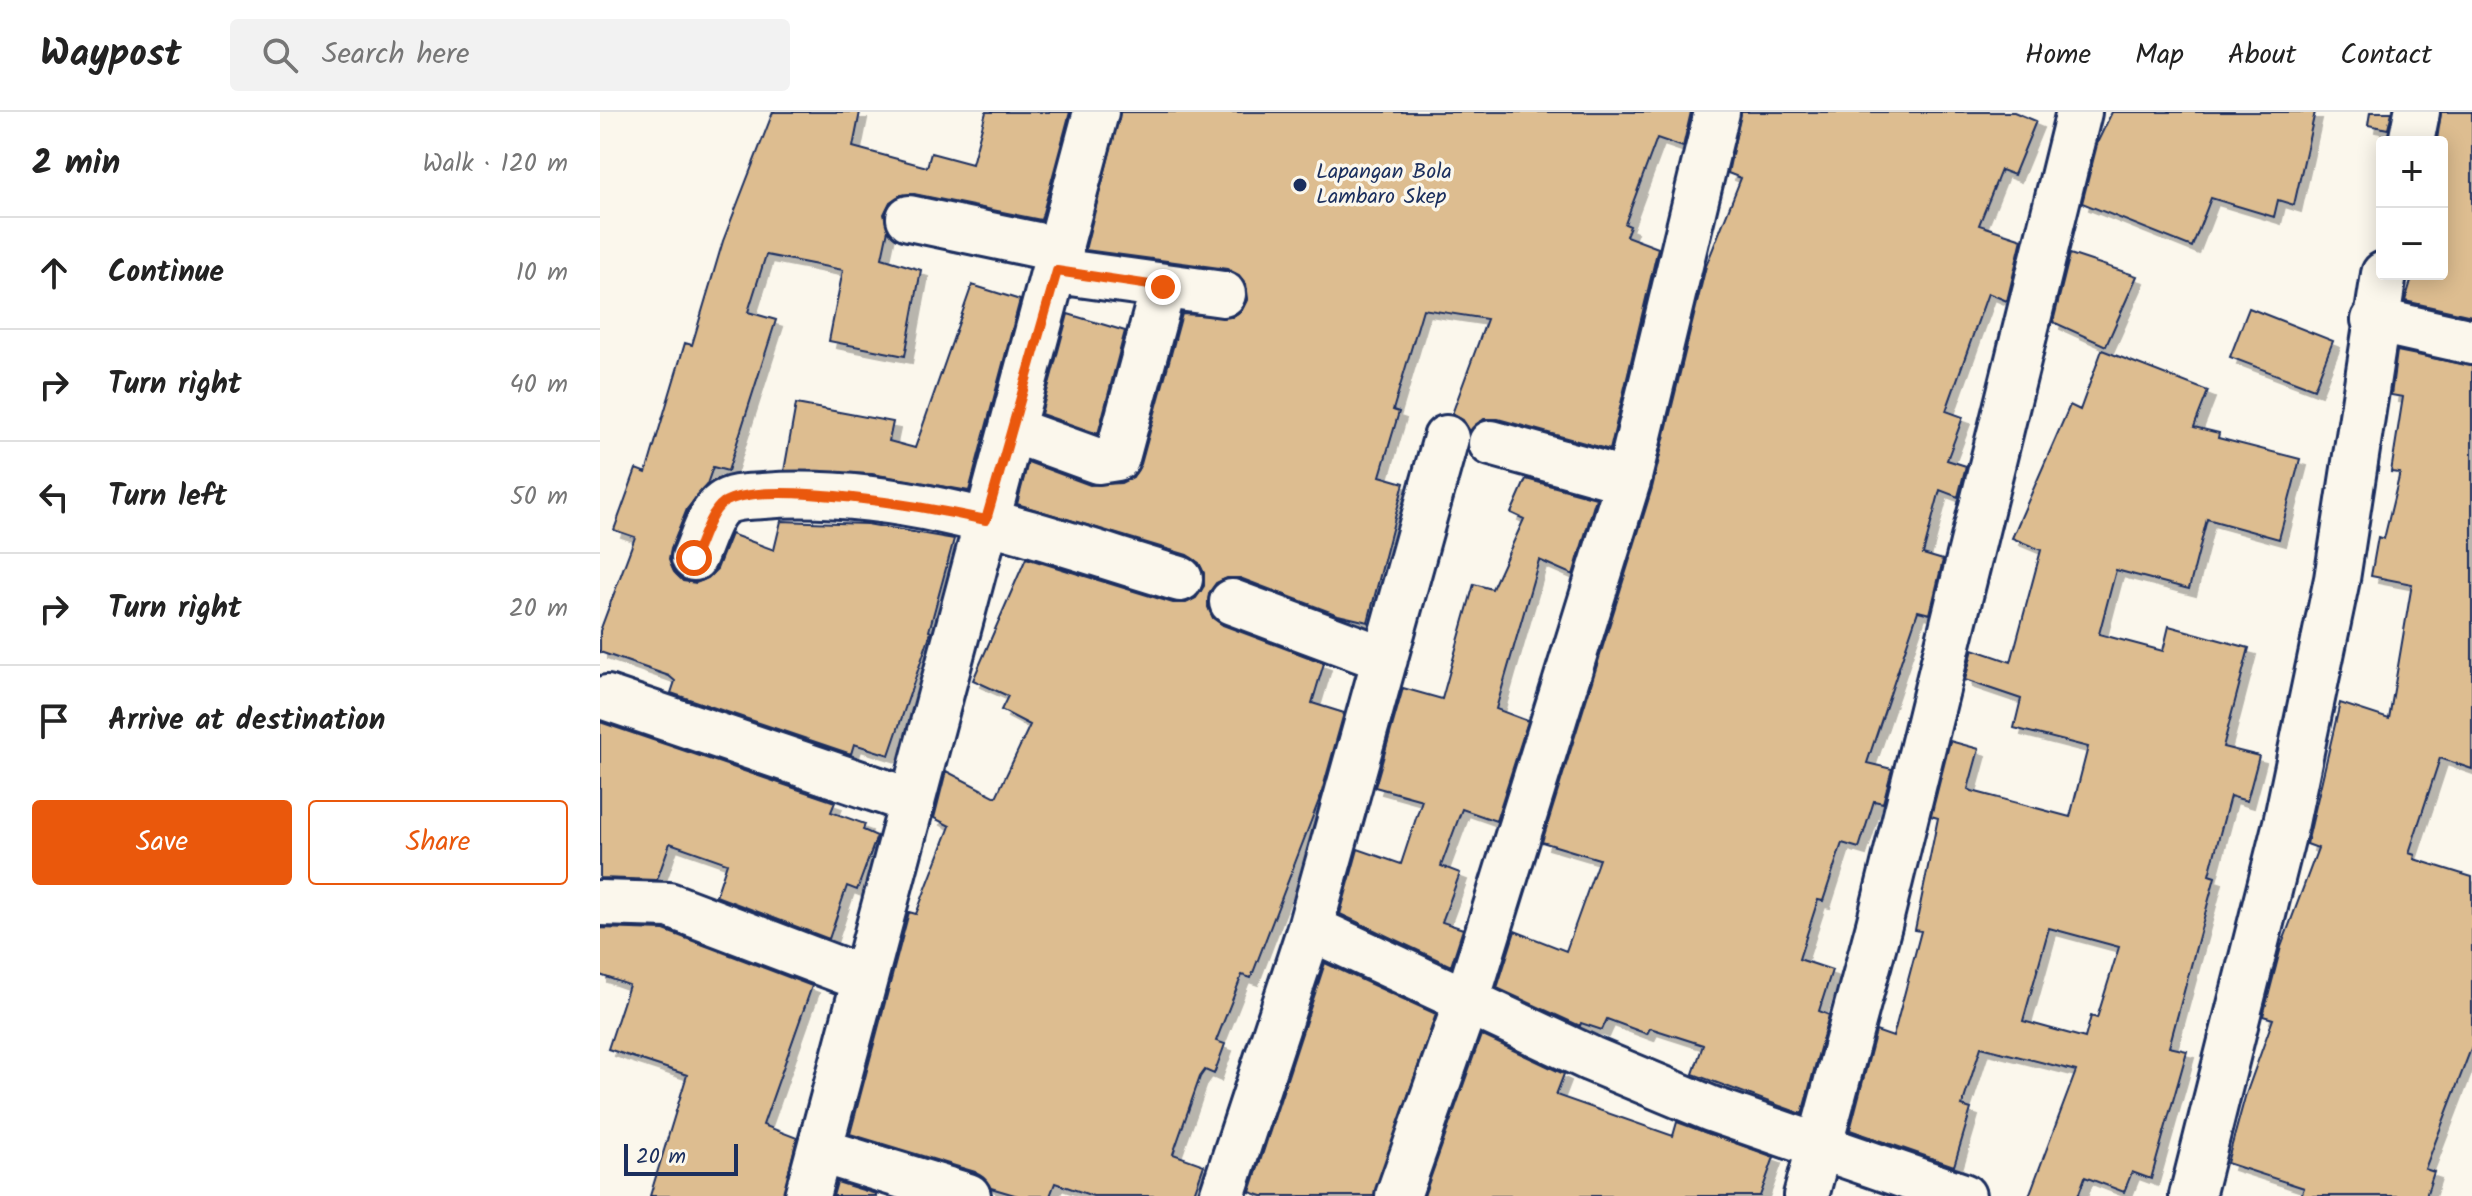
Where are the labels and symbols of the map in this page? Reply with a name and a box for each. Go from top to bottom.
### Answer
place label: Lapangan Bola Lambaro Skep [1316,155,1452,215]
marker: Lapangan Bola Lambaro Skep [1291,176,1309,194]
route end [1145,269,1181,305]
route start [676,540,712,576]
scale bar [624,1140,738,1176]

